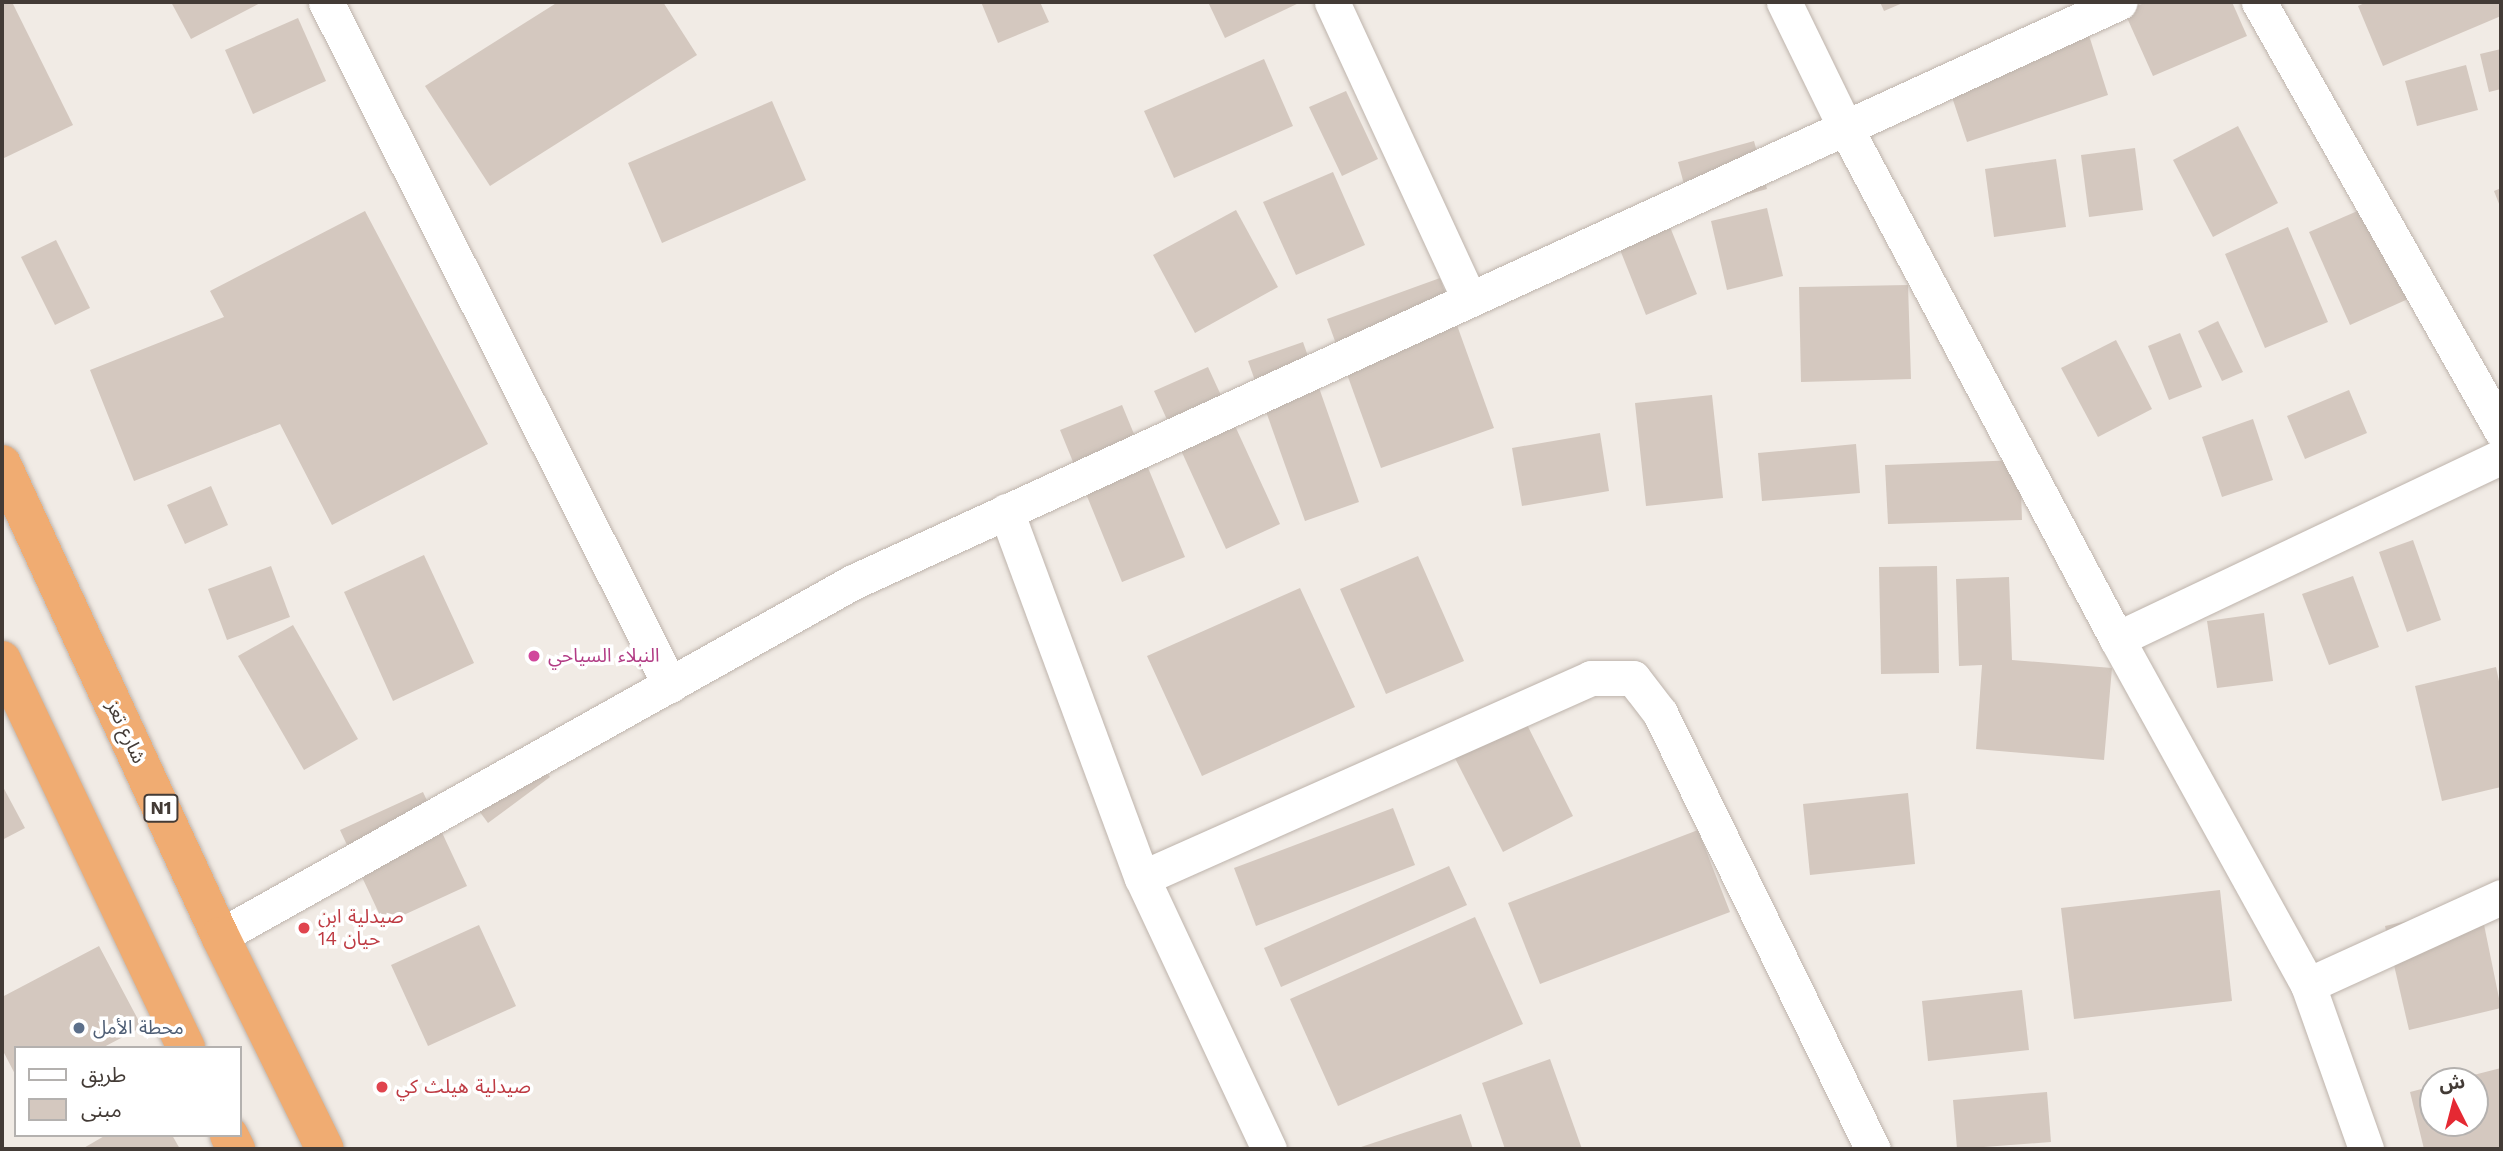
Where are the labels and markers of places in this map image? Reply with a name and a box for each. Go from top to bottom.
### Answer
place label: النبلاء السياحي [548,645,660,667]
marker: النبلاء السياحي [526,648,542,664]
place label: صيدلية ابن حيان 14 [318,906,404,950]
marker: صيدلية ابن حيان 14 [296,920,312,936]
place label: محطة الأمل [93,1017,184,1039]
marker: محطة الأمل [71,1020,87,1036]
place label: صيدلية هيلث كي [396,1076,531,1098]
marker: صيدلية هيلث كي [374,1079,390,1095]

